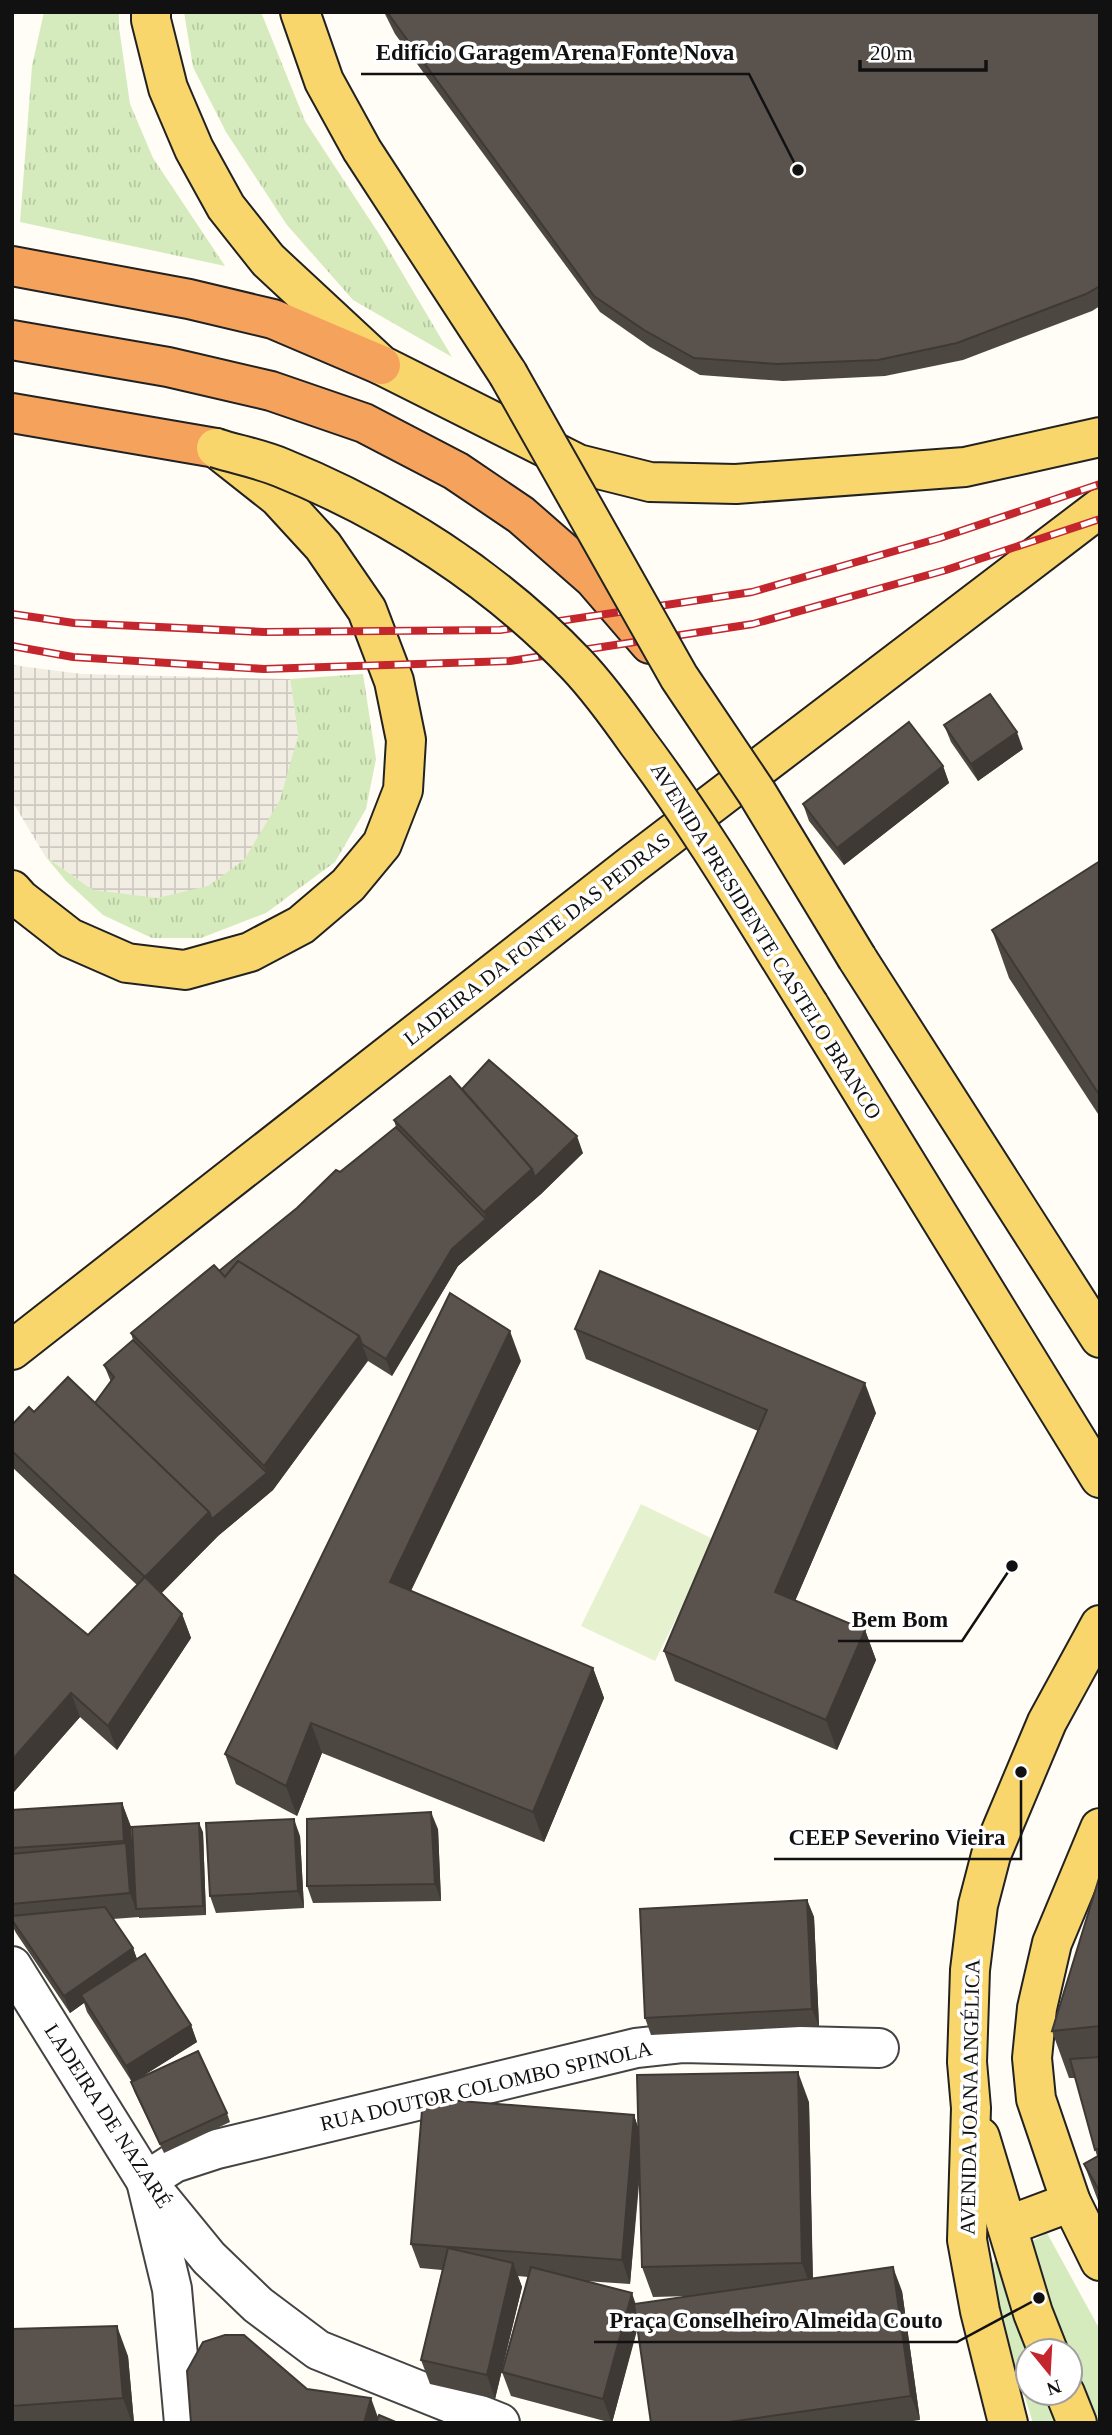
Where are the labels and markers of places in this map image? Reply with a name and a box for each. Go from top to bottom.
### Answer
callout: Edifício Garagem Arena Fonte Nova [361,30,749,74]
callout: Bem Bom [838,1597,962,1641]
callout: CEEP Severino Vieira [774,1815,1021,1859]
callout: Praça Conselheiro Almeida Couto [594,2298,957,2342]

